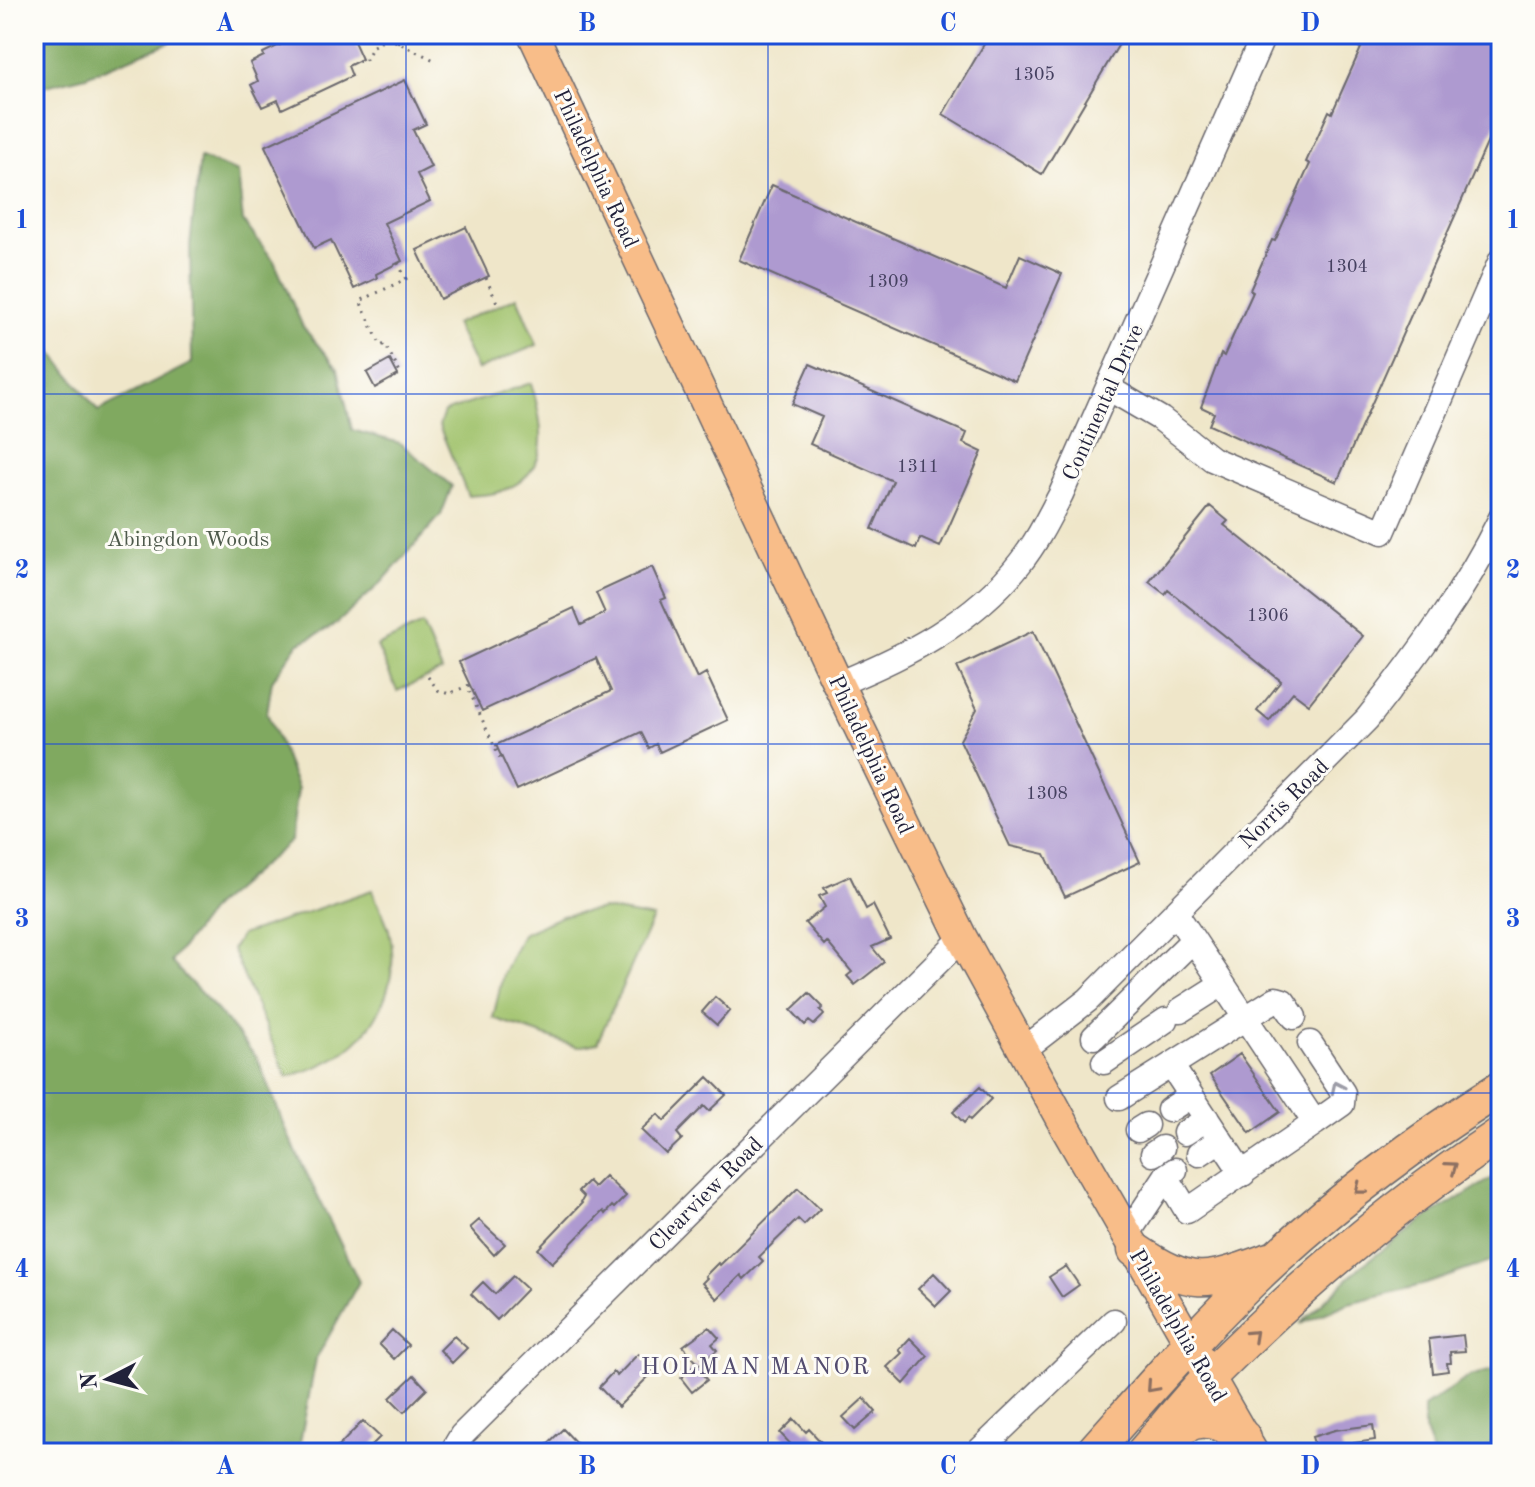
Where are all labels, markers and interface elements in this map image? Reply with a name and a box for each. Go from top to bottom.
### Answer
text: A [215,11,235,37]
text: B [578,11,596,37]
text: C [939,11,957,37]
text: D [1300,11,1320,37]
house number: 1305 [1013,66,1055,84]
street label: Philadelphia Road [549,86,642,252]
text: 1 [14,208,30,234]
text: 1 [1505,208,1521,234]
house number: 1304 [1326,258,1368,276]
house number: 1309 [867,273,909,291]
street label: Continental Drive [1059,321,1148,484]
house number: 1311 [897,458,939,476]
park label: Abingdon Woods [107,529,269,551]
text: 2 [14,558,30,584]
text: 2 [1505,558,1521,584]
house number: 1306 [1247,607,1289,625]
street label: Philadelphia Road [824,672,917,838]
street label: Norris Road [1235,755,1333,853]
house number: 1308 [1026,785,1068,803]
text: 3 [14,907,30,933]
text: 3 [1505,907,1521,933]
one-way arrow [1330,1081,1346,1095]
street label: Clearview Road [645,1133,767,1255]
one-way arrow [1443,1162,1457,1177]
one-way arrow [1354,1179,1369,1193]
street label: Philadelphia Road [1125,1246,1230,1406]
text: 4 [14,1257,30,1283]
text: 4 [1505,1257,1521,1283]
one-way arrow [1244,1330,1259,1344]
north arrow [68,1339,148,1419]
district label: HOLMAN MANOR [641,1356,871,1380]
text: N [78,1371,102,1390]
one-way arrow [1147,1377,1161,1392]
text: A [215,1454,235,1480]
text: B [578,1454,596,1480]
text: C [939,1454,957,1480]
text: D [1300,1454,1320,1480]

